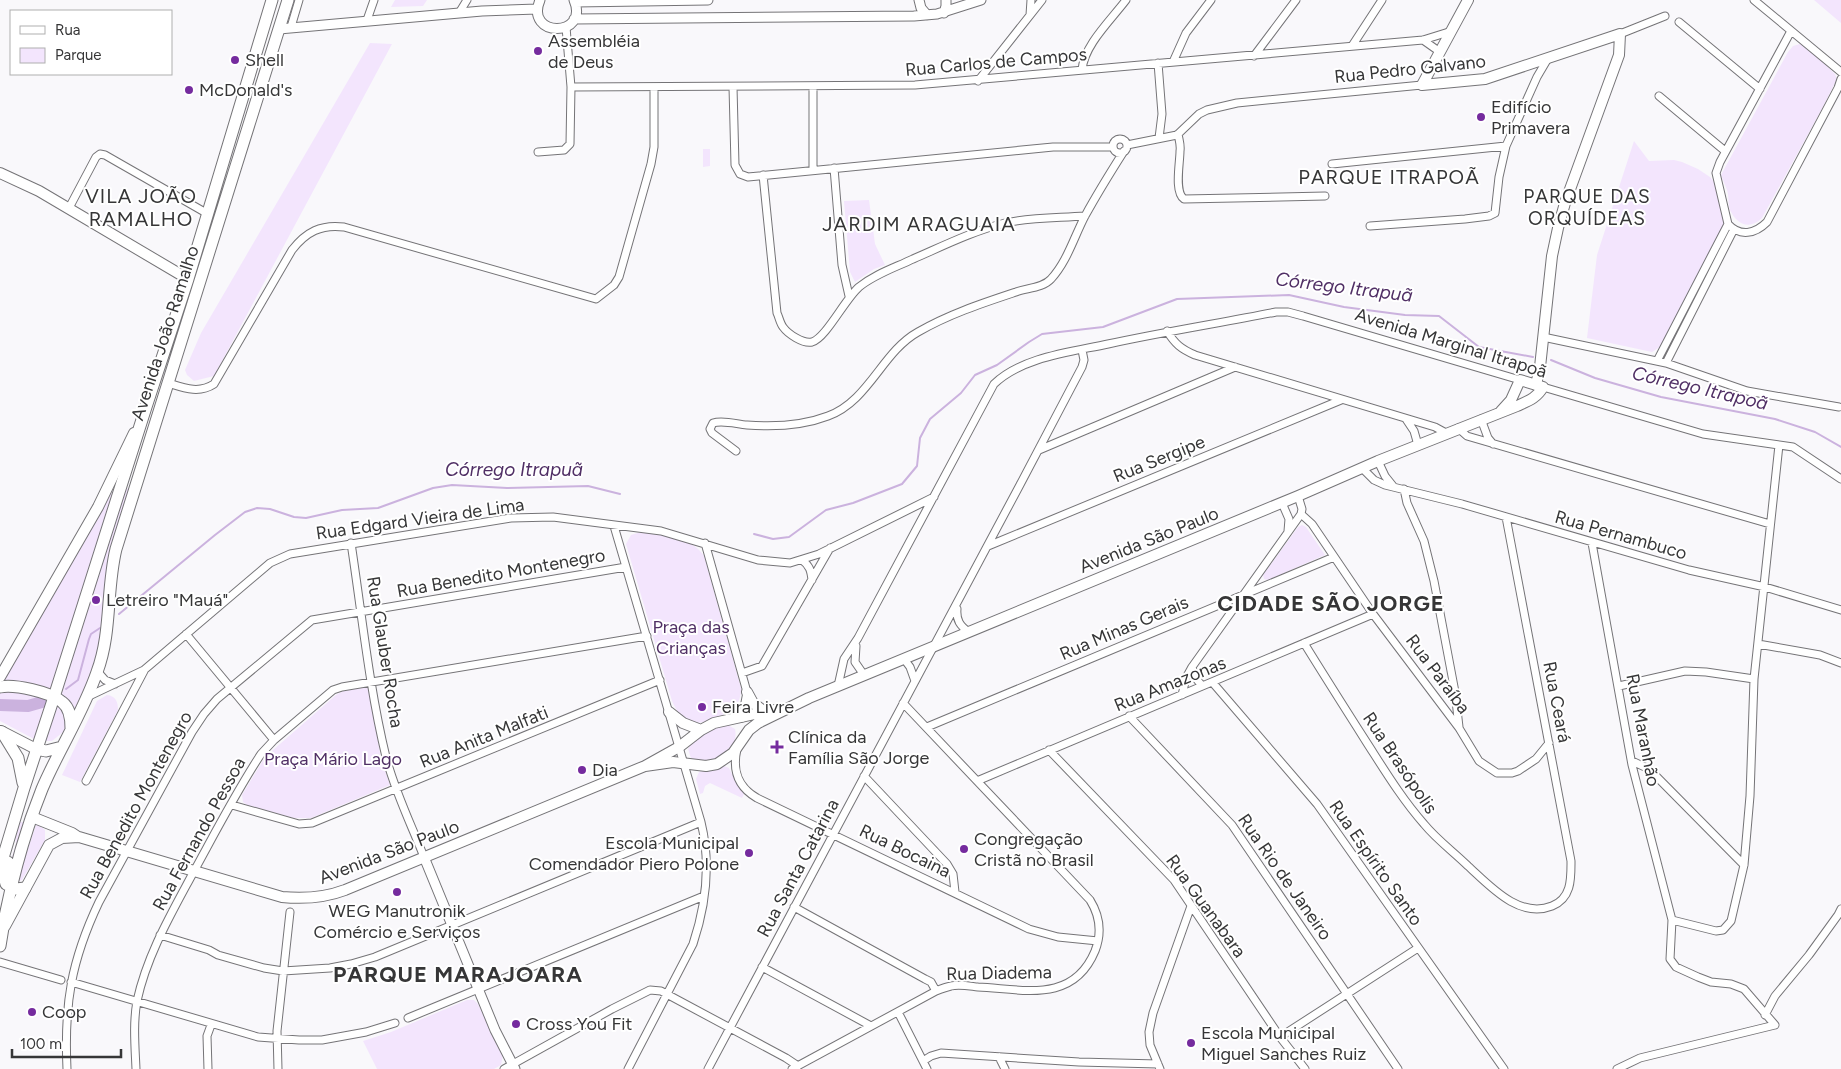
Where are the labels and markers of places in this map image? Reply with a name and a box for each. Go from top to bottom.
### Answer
place label: Assembléia de Deus [548,30,640,73]
marker: Assembléia de Deus [532,45,544,57]
place label: Shell [245,49,284,71]
marker: Shell [229,54,241,66]
place label: McDonald's [199,79,293,101]
marker: McDonald's [183,84,195,96]
place label: Edifício Primavera [1491,96,1570,139]
marker: Edifício Primavera [1475,111,1487,123]
place label: Letreiro "Mauá" [106,589,228,611]
marker: Letreiro "Mauá" [90,594,102,606]
place label: Feira Livre [712,696,794,718]
marker: Feira Livre [696,701,708,713]
place label: Clínica da Família São Jorge [788,726,930,769]
marker: Clínica da Família São Jorge [770,740,784,754]
place label: Dia [592,759,618,781]
marker: Dia [576,764,588,776]
place label: Congregação Cristã no Brasil [974,828,1094,871]
place label: Escola Municipal Comendador Piero Polone [529,832,739,875]
marker: Congregação Cristã no Brasil [958,843,970,855]
marker: Escola Municipal Comendador Piero Polone [743,847,755,859]
marker: WEG Manutronik Comércio e Serviços [391,886,403,898]
place label: WEG Manutronik Comércio e Serviços [314,900,480,943]
place label: Coop [42,1001,87,1023]
marker: Coop [26,1006,38,1018]
place label: Cross You Fit [526,1013,632,1035]
marker: Cross You Fit [510,1018,522,1030]
place label: Escola Municipal Miguel Sanches Ruiz [1201,1022,1366,1065]
marker: Escola Municipal Miguel Sanches Ruiz [1185,1037,1197,1049]

